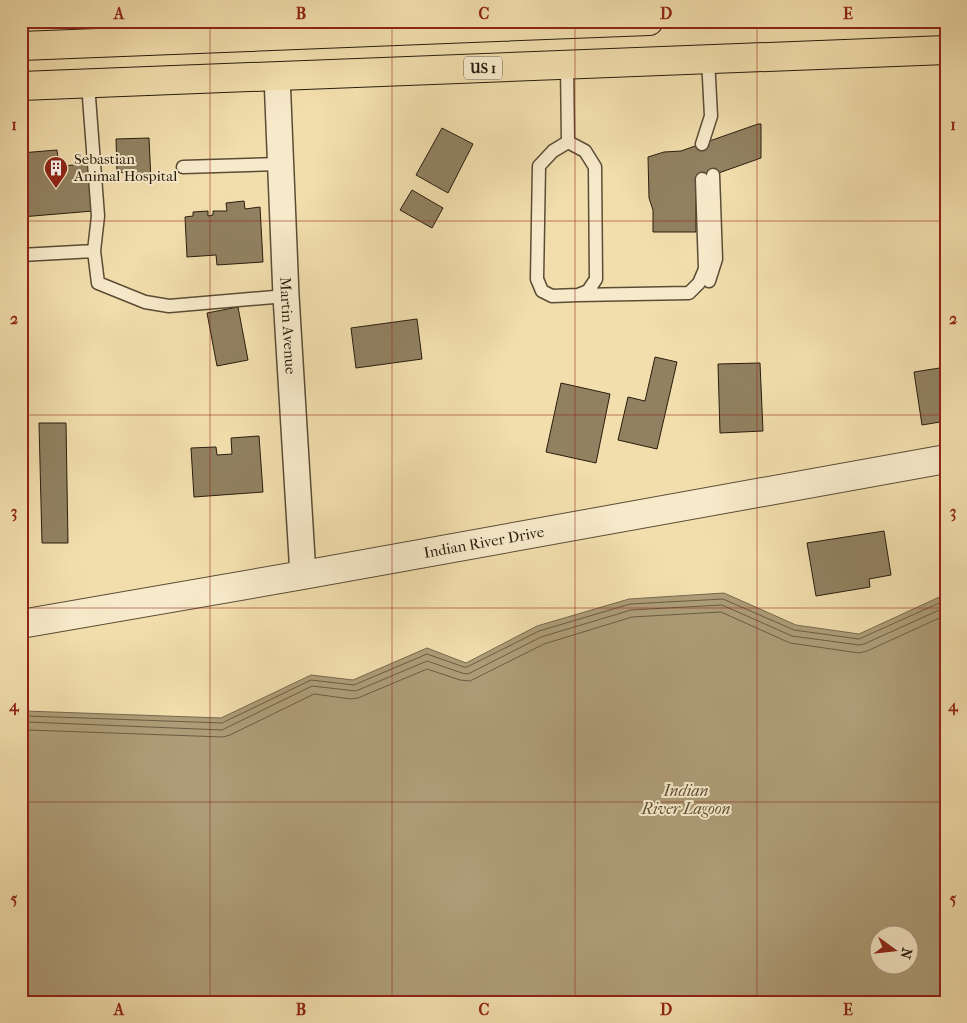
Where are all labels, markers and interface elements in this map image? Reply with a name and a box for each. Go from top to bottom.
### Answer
text: A [113,4,125,23]
text: B [296,4,306,23]
text: C [479,4,490,23]
text: D [660,4,672,23]
text: E [843,4,853,23]
road number: US 1 [464,56,502,80]
text: 1 [11,115,17,134]
text: 1 [950,115,956,134]
place label: Sebastian Animal Hospital [73,150,177,185]
building icon: Sebastian Animal Hospital [43,155,69,189]
street label: Martin Avenue [276,277,300,375]
text: 2 [10,309,18,328]
text: 2 [949,309,957,328]
text: 3 [11,502,17,522]
text: 3 [950,502,956,522]
street label: Indian River Drive [422,523,546,562]
text: 4 [8,696,20,716]
text: 4 [947,696,959,716]
water label: Indian River Lagoon [641,781,730,818]
text: 5 [11,889,18,908]
text: 5 [950,889,957,908]
north arrow [870,926,920,976]
text: N [896,946,916,961]
text: A [113,1000,125,1019]
text: B [296,1000,306,1019]
text: C [479,1000,490,1019]
text: D [660,1000,672,1019]
text: E [843,1000,853,1019]

